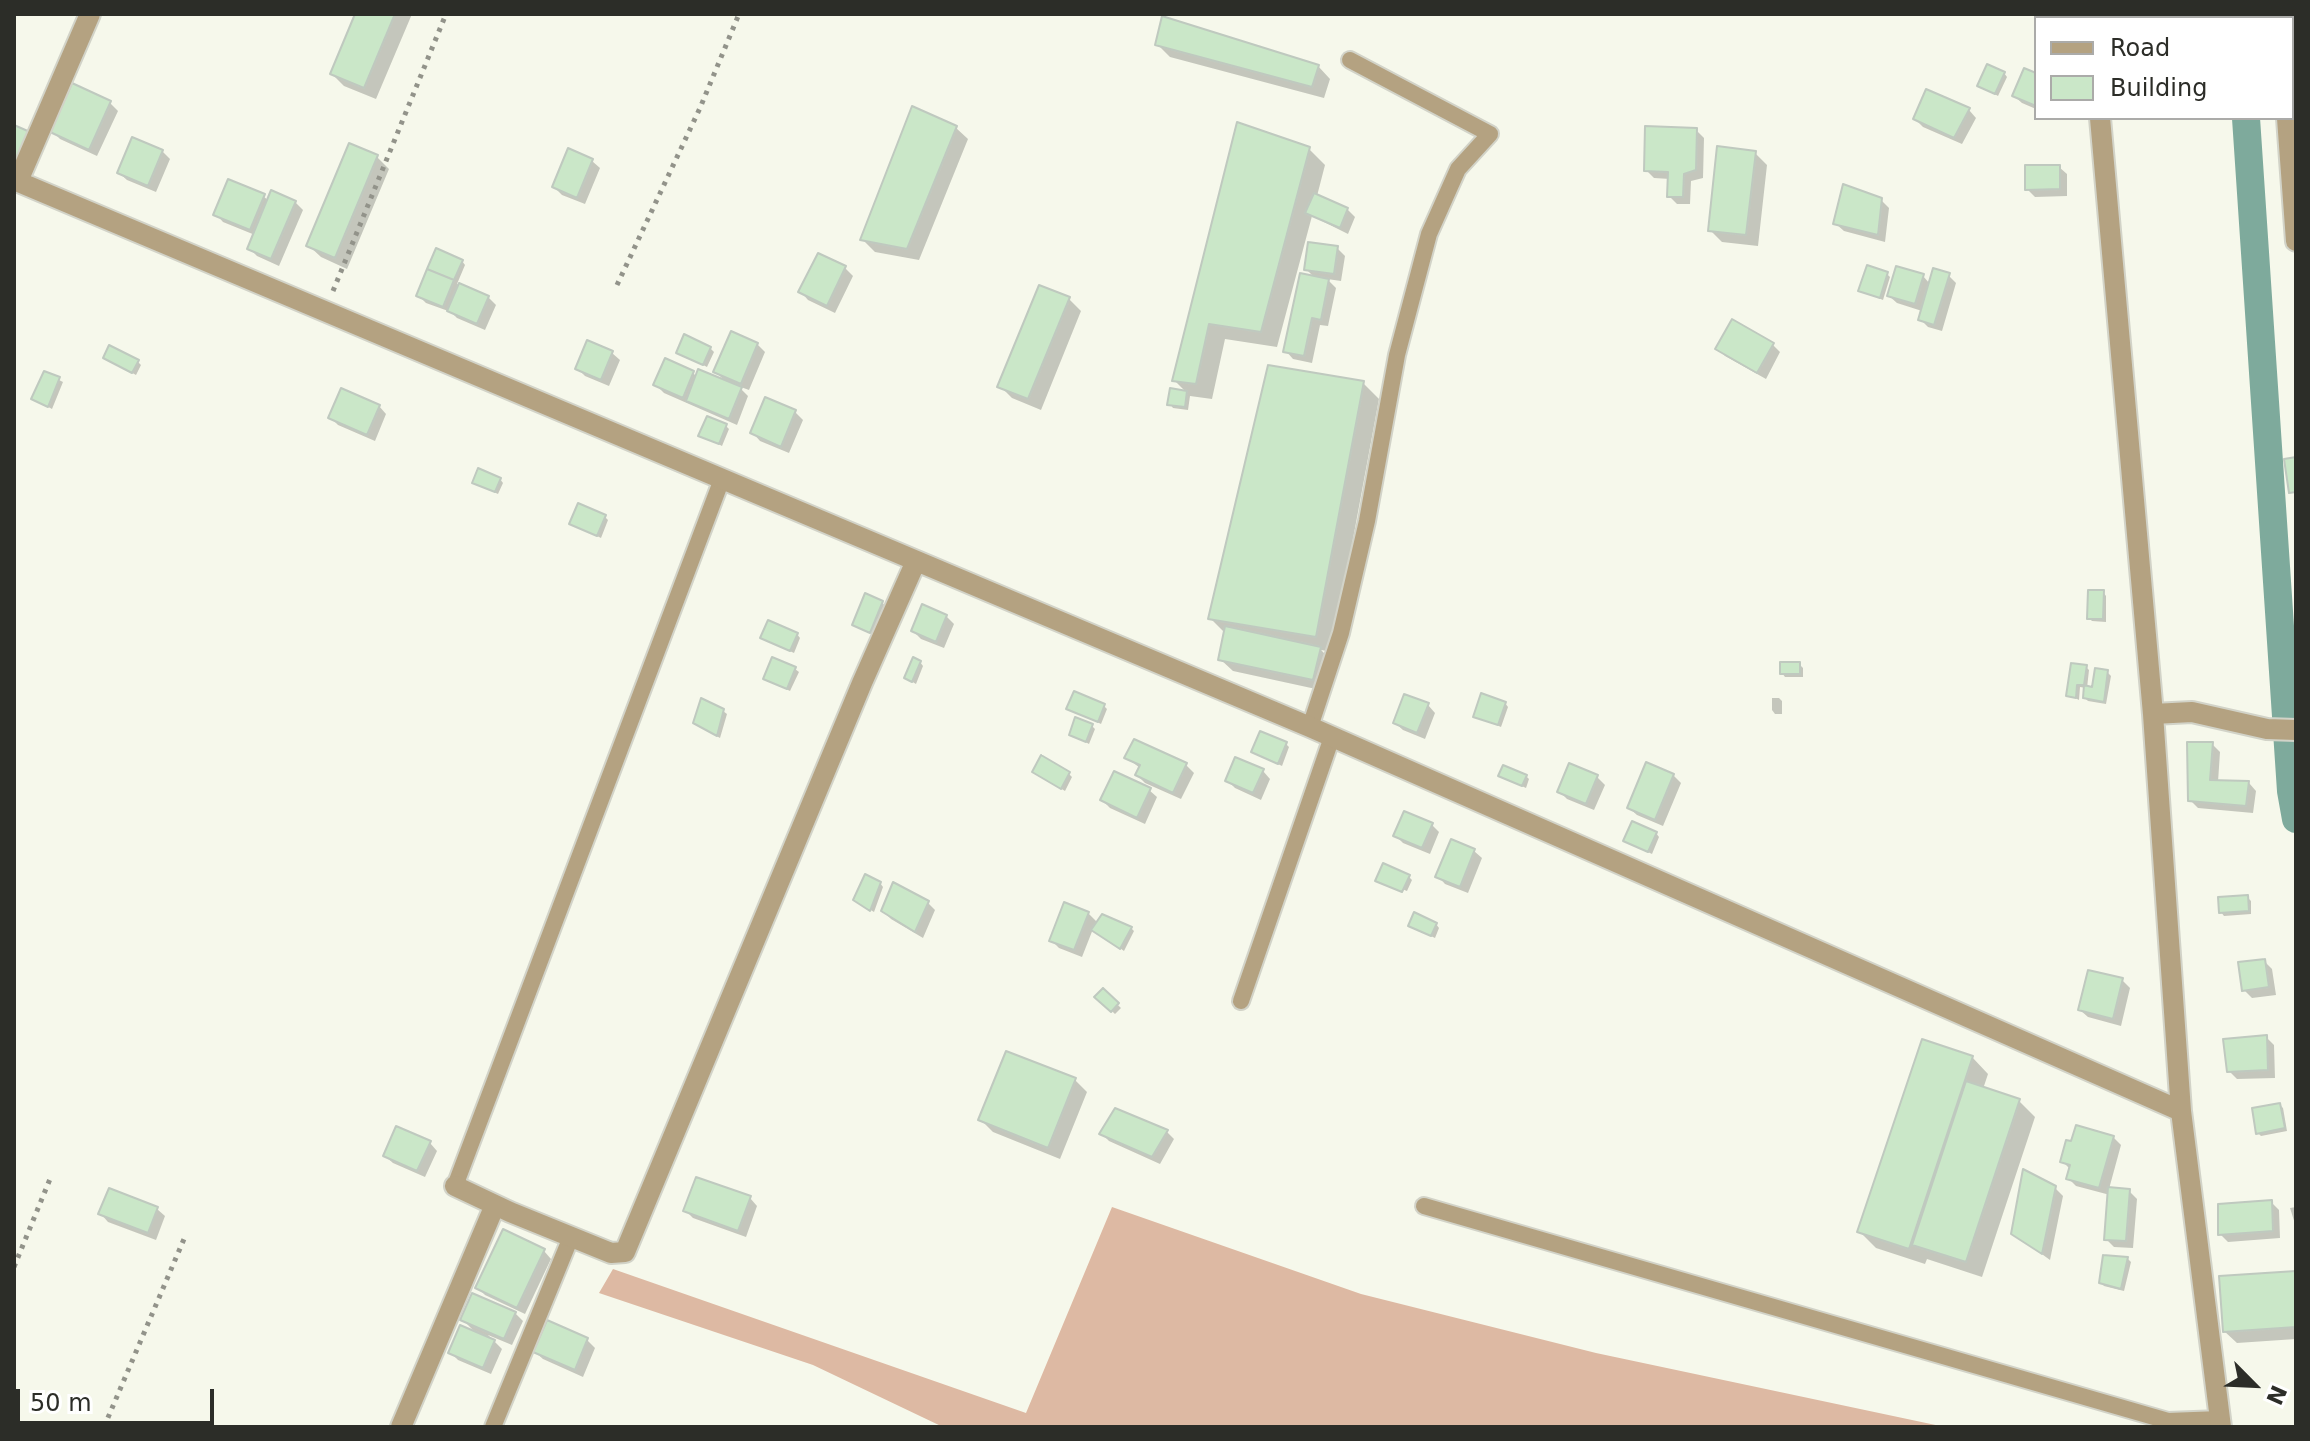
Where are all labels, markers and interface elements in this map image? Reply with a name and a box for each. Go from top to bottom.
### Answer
legend [2034,16,2294,120]
text: Road [2110,34,2170,62]
text: Building [2110,74,2207,102]
north arrow [2214,1345,2294,1425]
scale bar [20,1373,218,1423]
text: N [2261,1381,2292,1408]
text: 50 m [30,1389,92,1417]

